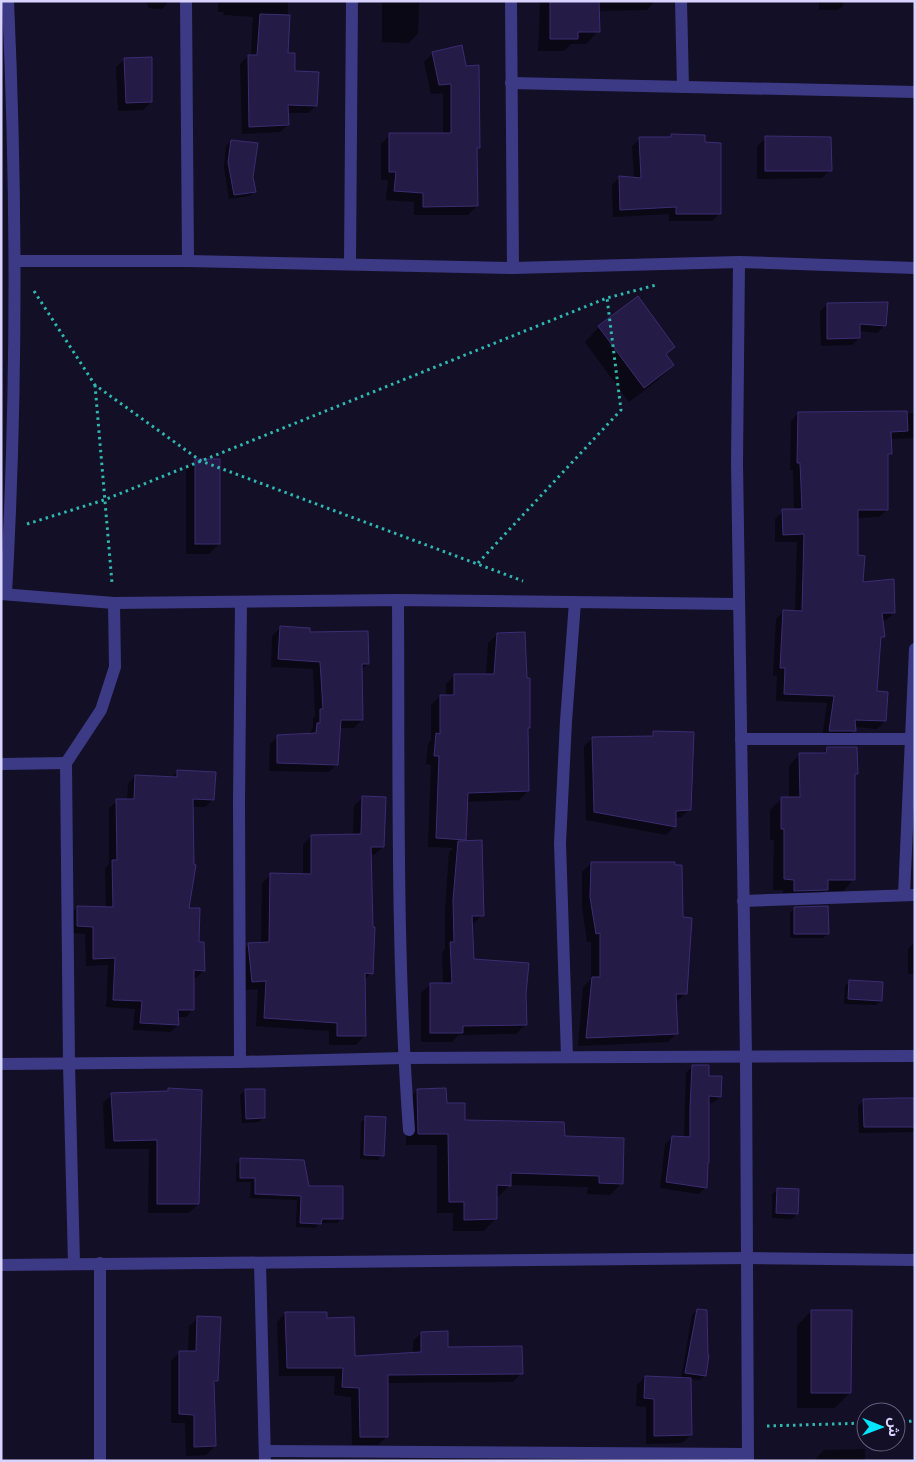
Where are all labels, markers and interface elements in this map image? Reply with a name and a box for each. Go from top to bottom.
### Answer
north arrow [856,1402,906,1452]
text: ش [886,1417,902,1437]

